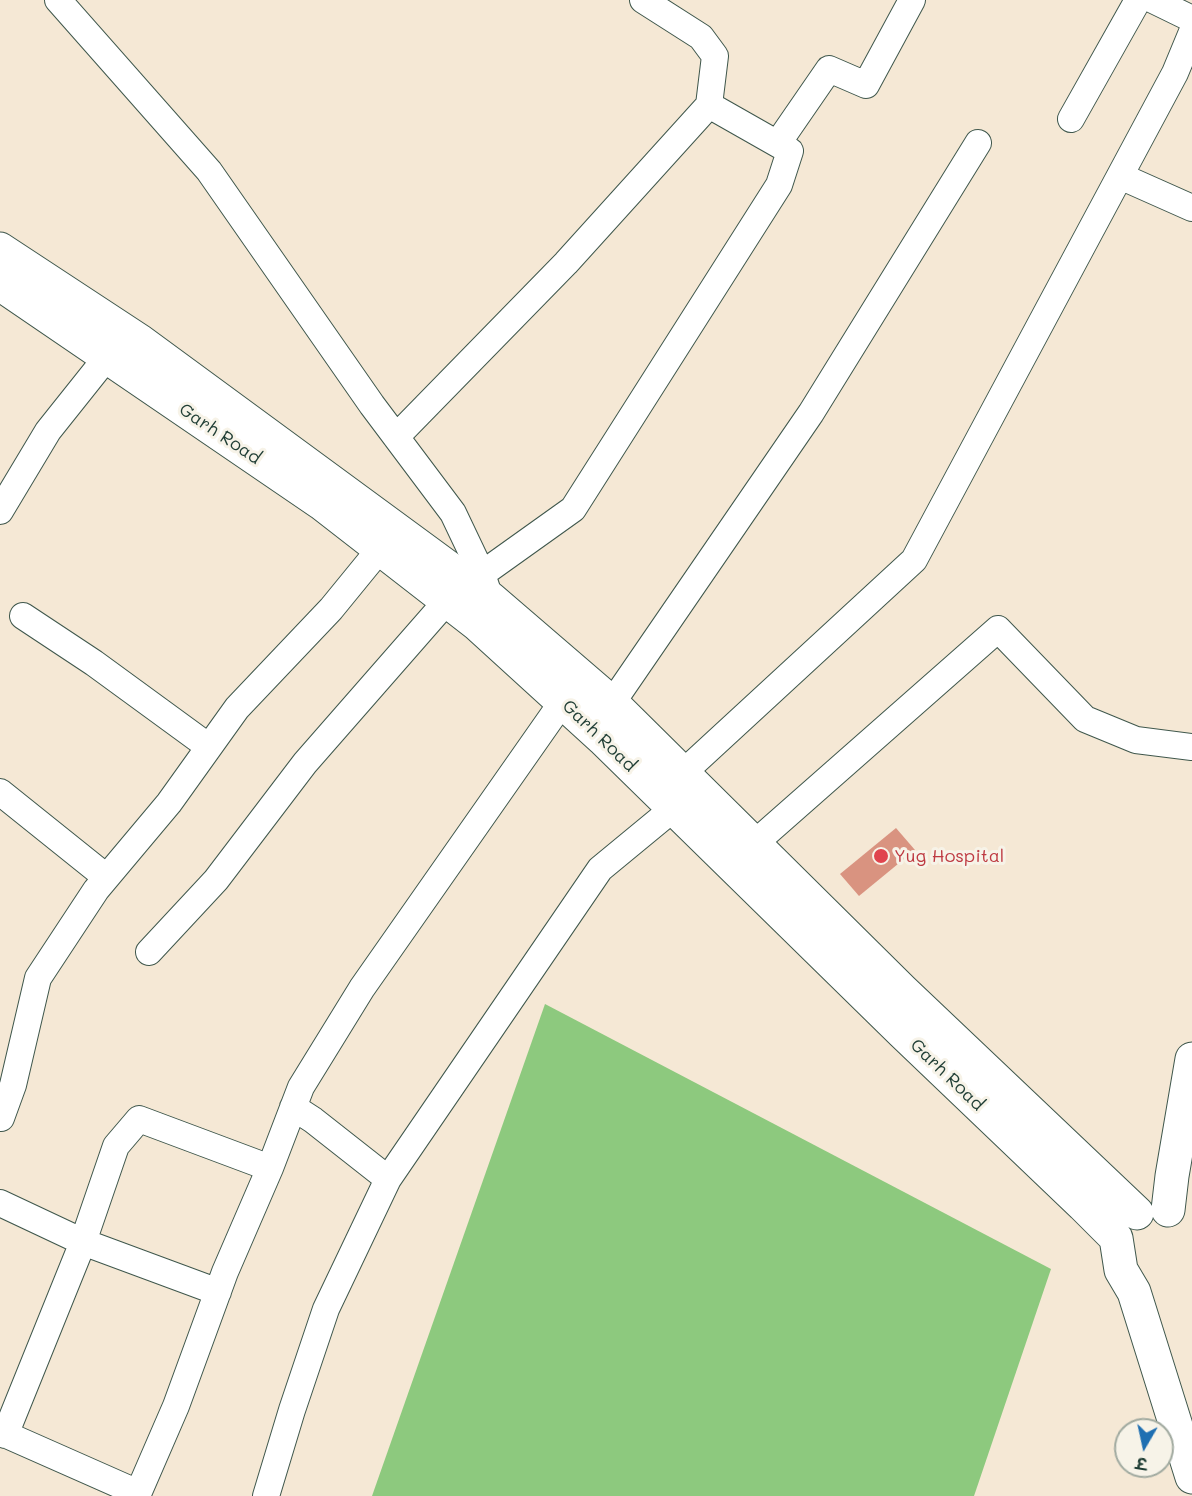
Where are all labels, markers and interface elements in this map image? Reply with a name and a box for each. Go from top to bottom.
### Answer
street label: Garh Road [175,399,265,469]
street label: Garh Road [558,695,640,777]
place label: Yug Hospital [894,845,1004,867]
marker: Yug Hospital [872,847,890,865]
street label: Garh Road [906,1034,988,1116]
north arrow [1114,1418,1174,1478]
text: उ [1135,1453,1148,1476]

